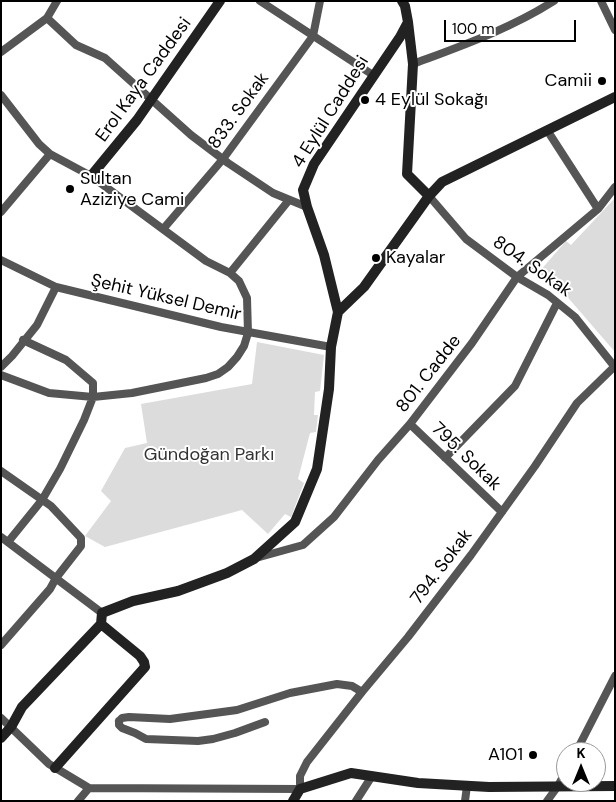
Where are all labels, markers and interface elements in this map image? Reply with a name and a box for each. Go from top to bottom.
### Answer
scale bar [446,10,578,42]
street label: Erol Kaya Caddesi [92,14,196,146]
text: 100 m [452,19,495,39]
street label: 4 Eylül Caddesi [288,52,374,172]
street label: 833. Sokak [204,68,274,154]
place label: Camii [545,70,592,92]
marker: Camii [596,75,608,87]
place label: 4 Eylül Sokağı [375,89,488,111]
marker: 4 Eylül Sokağı [359,94,371,106]
place label: Sultan Aziziye Cami [80,168,184,210]
marker: Sultan Aziziye Cami [64,183,76,195]
street label: 804. Sokak [488,232,576,302]
place label: Kayalar [386,247,445,269]
marker: Kayalar [370,252,382,264]
street label: Şehit Yüksel Demir [89,270,243,326]
street label: 801. Cadde [392,331,466,417]
street label: 795. Sokak [427,418,505,496]
park label: Gündoğan Parkı [144,444,274,466]
street label: 794. Sokak [407,525,477,609]
north arrow [556,742,606,792]
place label: A101 [488,744,523,766]
text: K [576,744,586,762]
marker: A101 [527,749,539,761]

